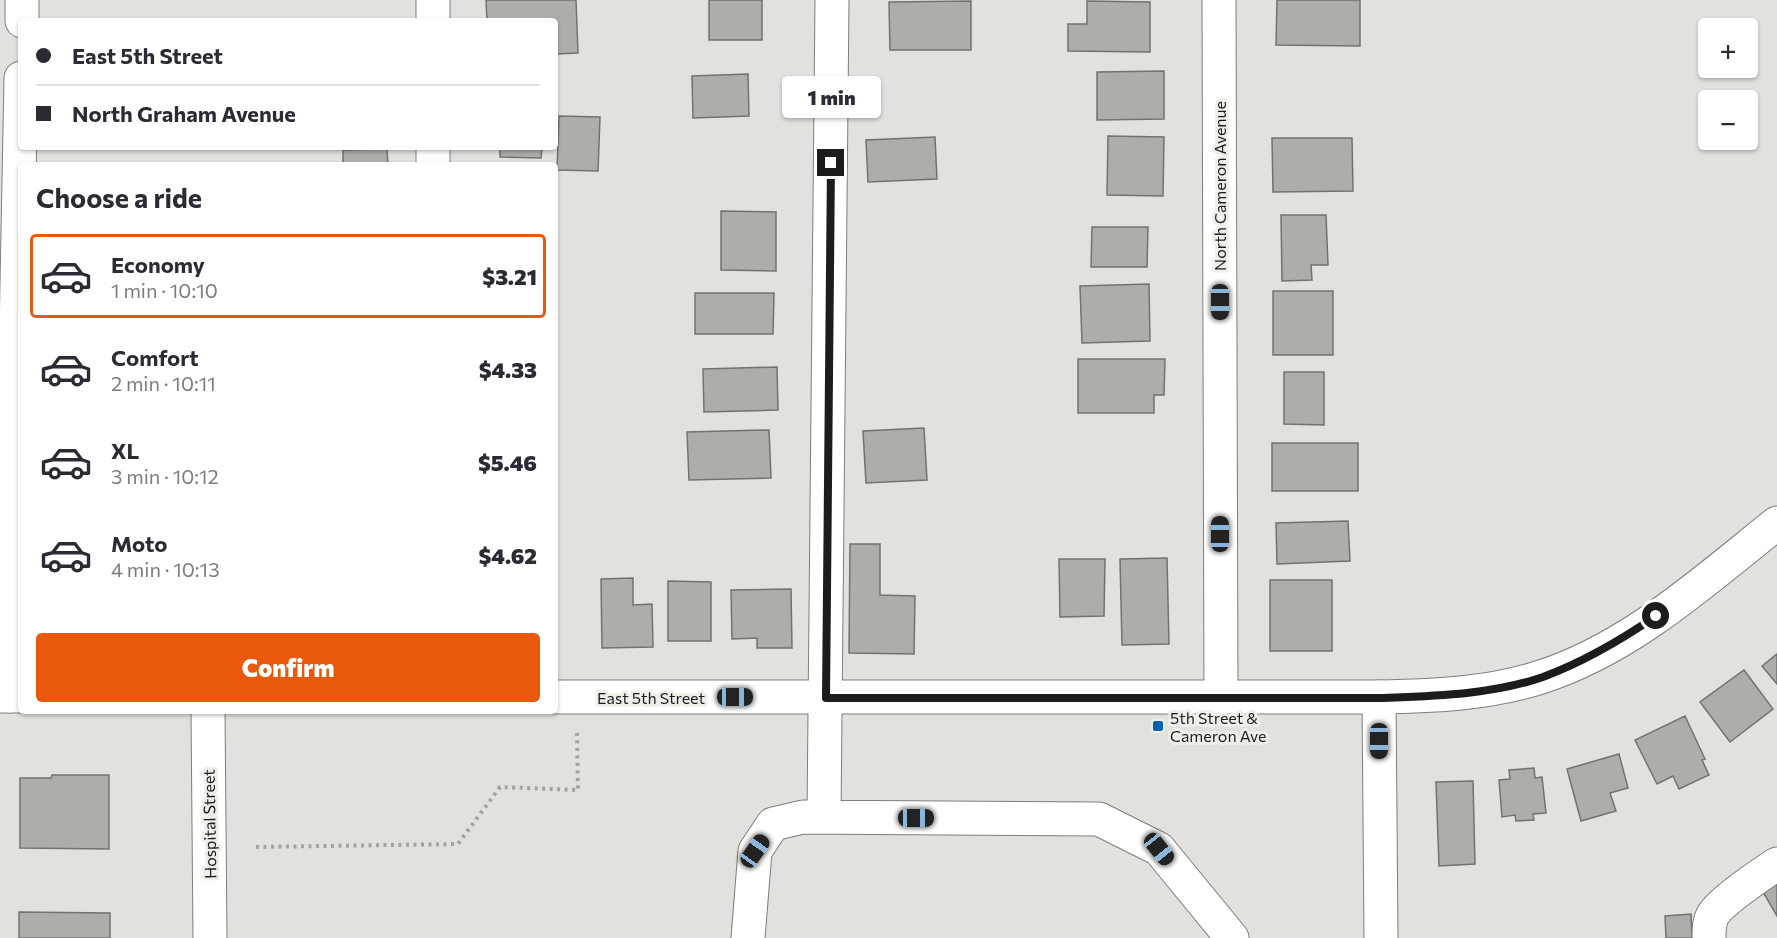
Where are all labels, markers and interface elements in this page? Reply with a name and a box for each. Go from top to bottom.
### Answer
map controls [1698,18,1758,150]
button: + [1698,18,1758,78]
text: East 5th Street [72,42,223,69]
callout: 1 min [782,76,880,118]
text: 1 min [807,85,856,109]
button: − [1698,90,1758,150]
text: North Graham Avenue [72,100,296,127]
street label: North Cameron Avenue [1210,101,1229,271]
route end [817,149,844,176]
text: Choose a ride [36,181,202,214]
icon: car [39,249,93,303]
text: Economy [111,251,205,278]
text: $3.21 [482,263,537,290]
text: 1 min · 10:10 [111,278,218,302]
car [1211,284,1229,320]
icon: car [39,342,93,396]
text: Comfort [111,344,199,371]
text: $4.33 [479,356,537,383]
text: 2 min · 10:11 [111,371,216,395]
icon: car [39,435,93,489]
text: XL [111,437,139,464]
text: $5.46 [478,449,537,476]
text: 3 min · 10:12 [111,464,219,488]
car [1211,516,1229,552]
icon: car [39,528,93,582]
text: Moto [111,530,167,557]
text: $4.62 [478,542,537,569]
text: 4 min · 10:13 [111,557,220,581]
route start [1642,602,1669,629]
button: Confirm [36,633,540,702]
street label: East 5th Street [597,688,705,707]
car [717,688,753,706]
place label: 5th Street & Cameron Ave [1170,708,1266,745]
marker: 5th Street & Cameron Ave [1151,719,1165,733]
car [1370,723,1388,759]
street label: Hospital Street [199,769,219,879]
car [898,809,934,827]
car [1141,829,1177,869]
car [737,831,773,871]

